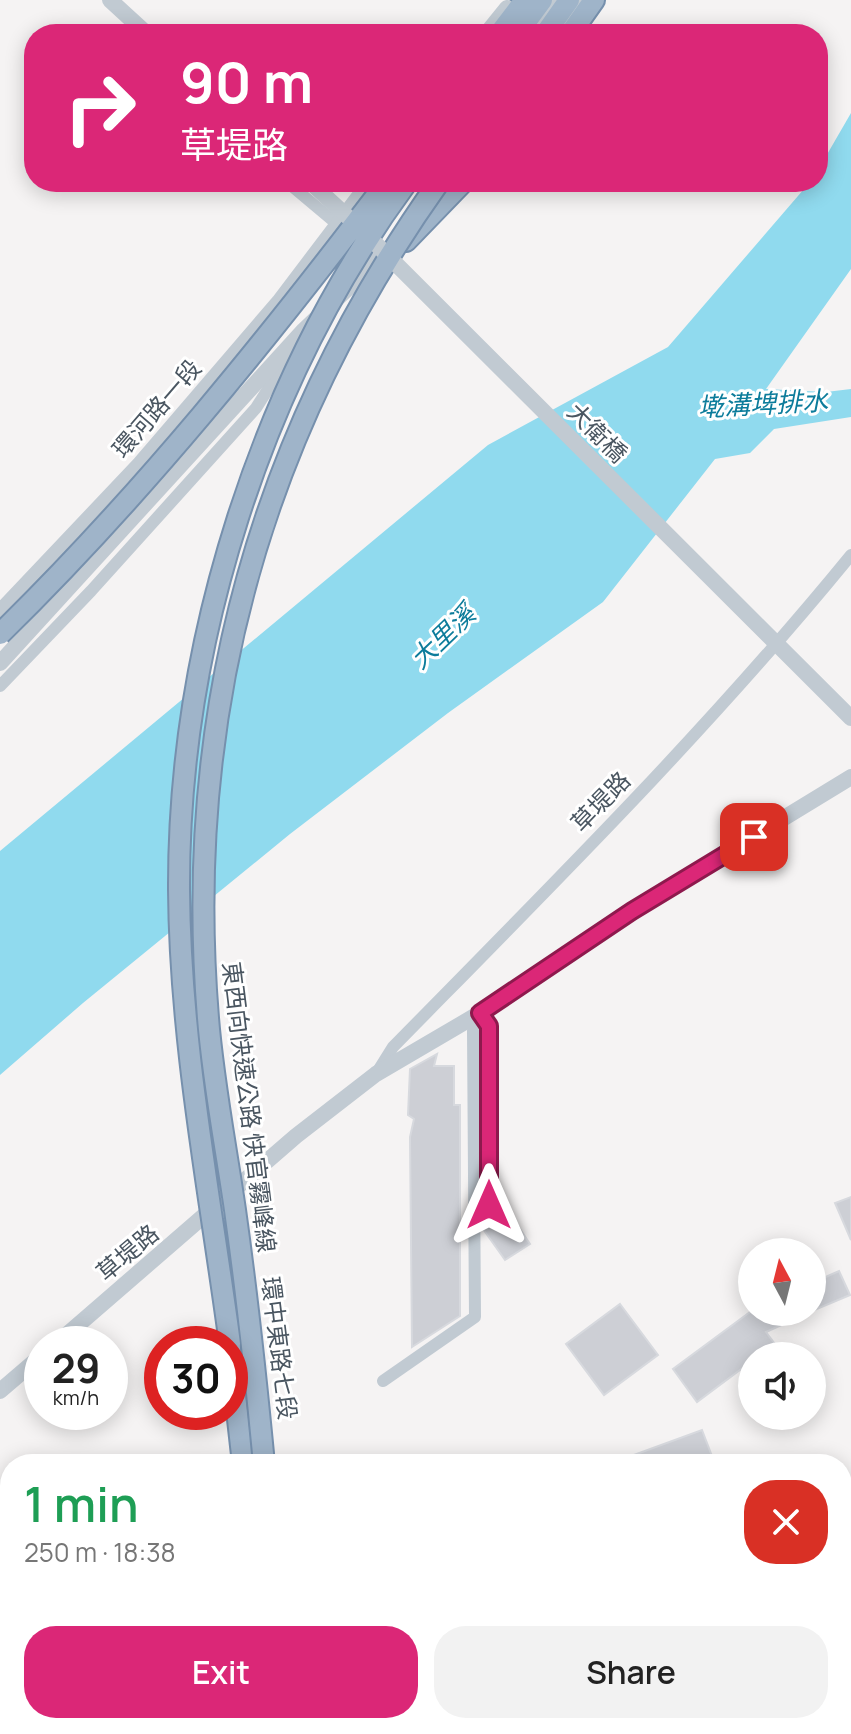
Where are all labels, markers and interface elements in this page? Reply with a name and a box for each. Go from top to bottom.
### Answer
text: 90 m [180,43,313,120]
icon: right [48,56,152,160]
text: 草堤路 [180,120,288,169]
street label: 環河路一段 [104,352,208,464]
water label: 墘溝埤排水 [697,382,830,424]
street label: 大衛橋 [561,395,635,469]
water label: 大里溪 [401,593,485,676]
street label: 草堤路 [563,764,637,838]
pin [720,803,788,871]
icon: arrive [732,815,776,859]
street label: 東西向快速公路 快官霧峰線 [216,960,284,1254]
position arrow [447,1163,531,1247]
street label: 草堤路 [89,1216,165,1288]
north arrow [738,1238,826,1326]
map controls [738,1238,826,1430]
street label: 環中東路七段 [255,1275,305,1421]
speed limit sign: 30 [144,1326,248,1430]
text: 29 [52,1340,100,1395]
button: sound [738,1342,826,1430]
text: km/h [53,1384,99,1411]
text: 1 min [24,1471,138,1536]
button: close [744,1480,828,1564]
text: 250 m · 18:38 [24,1534,176,1570]
button: Exit [24,1626,418,1718]
button: Share [434,1626,828,1718]

